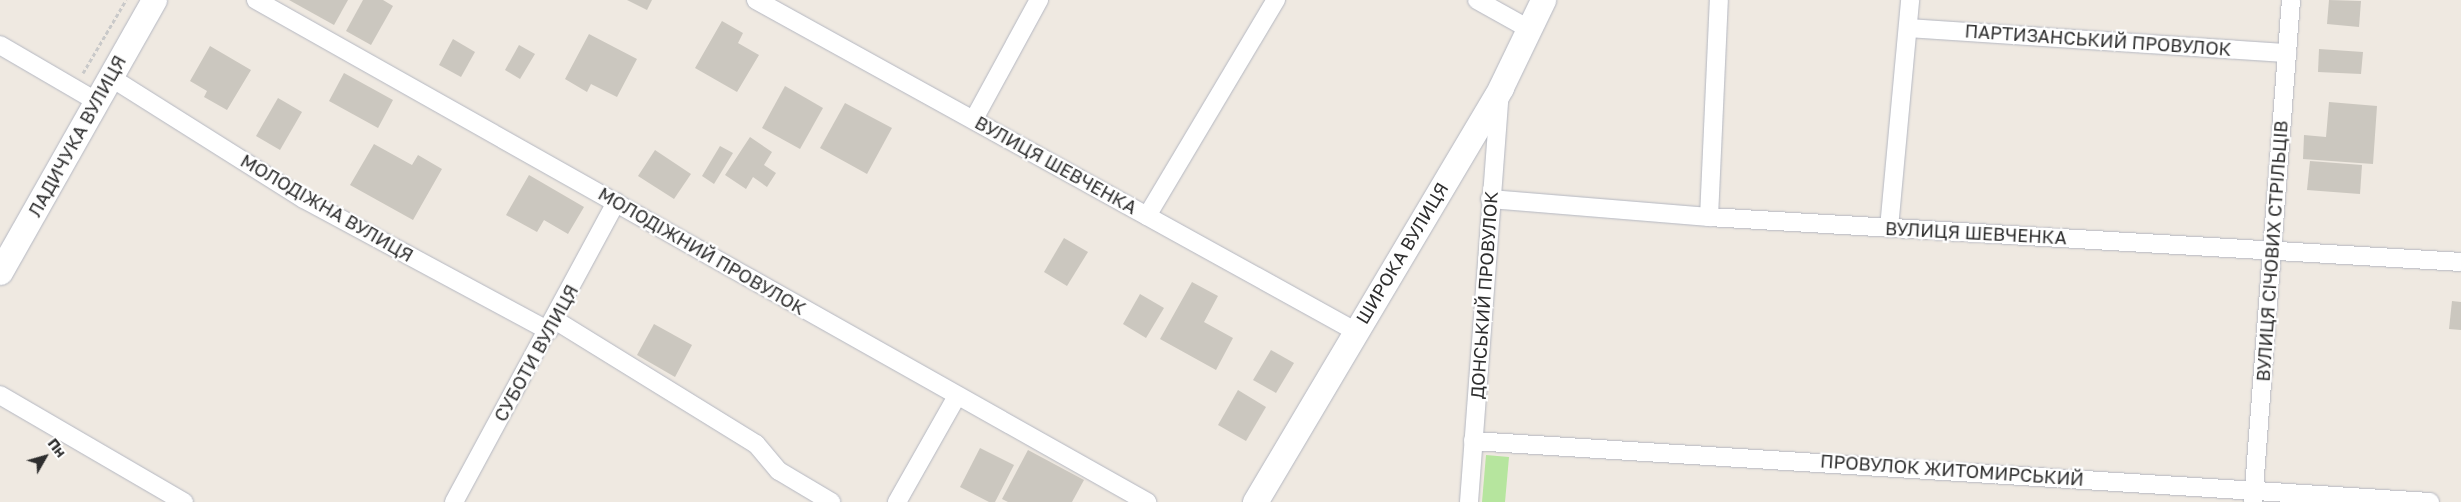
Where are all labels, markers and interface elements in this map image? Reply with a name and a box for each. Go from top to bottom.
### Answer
street label: ПАРТИЗАНСЬКИЙ ПРОВУЛОК [1964,20,2232,60]
street label: ЛАДИЧУКА ВУЛИЦЯ [24,52,130,220]
street label: ВУЛИЦЯ ШЕВЧЕНКА [971,111,1141,219]
street label: ВУЛИЦЯ СІЧОВИХ СТРІЛЬЦІВ [2252,120,2292,382]
street label: МОЛОДІЖНА ВУЛИЦЯ [237,150,417,266]
street label: ШИРОКА ВУЛИЦЯ [1351,178,1453,328]
street label: МОЛОДІЖНИЙ ПРОВУЛОК [595,183,809,319]
street label: ДОНСЬКИЙ ПРОВУЛОК [1466,190,1502,400]
street label: ВУЛИЦЯ ШЕВЧЕНКА [1885,217,2067,249]
street label: СУБОТИ ВУЛИЦЯ [489,281,583,425]
north arrow [20,432,70,482]
text: Пн [45,435,70,460]
street label: ПРОВУЛОК ЖИТОМИРСЬКИЙ [1819,450,2085,490]

